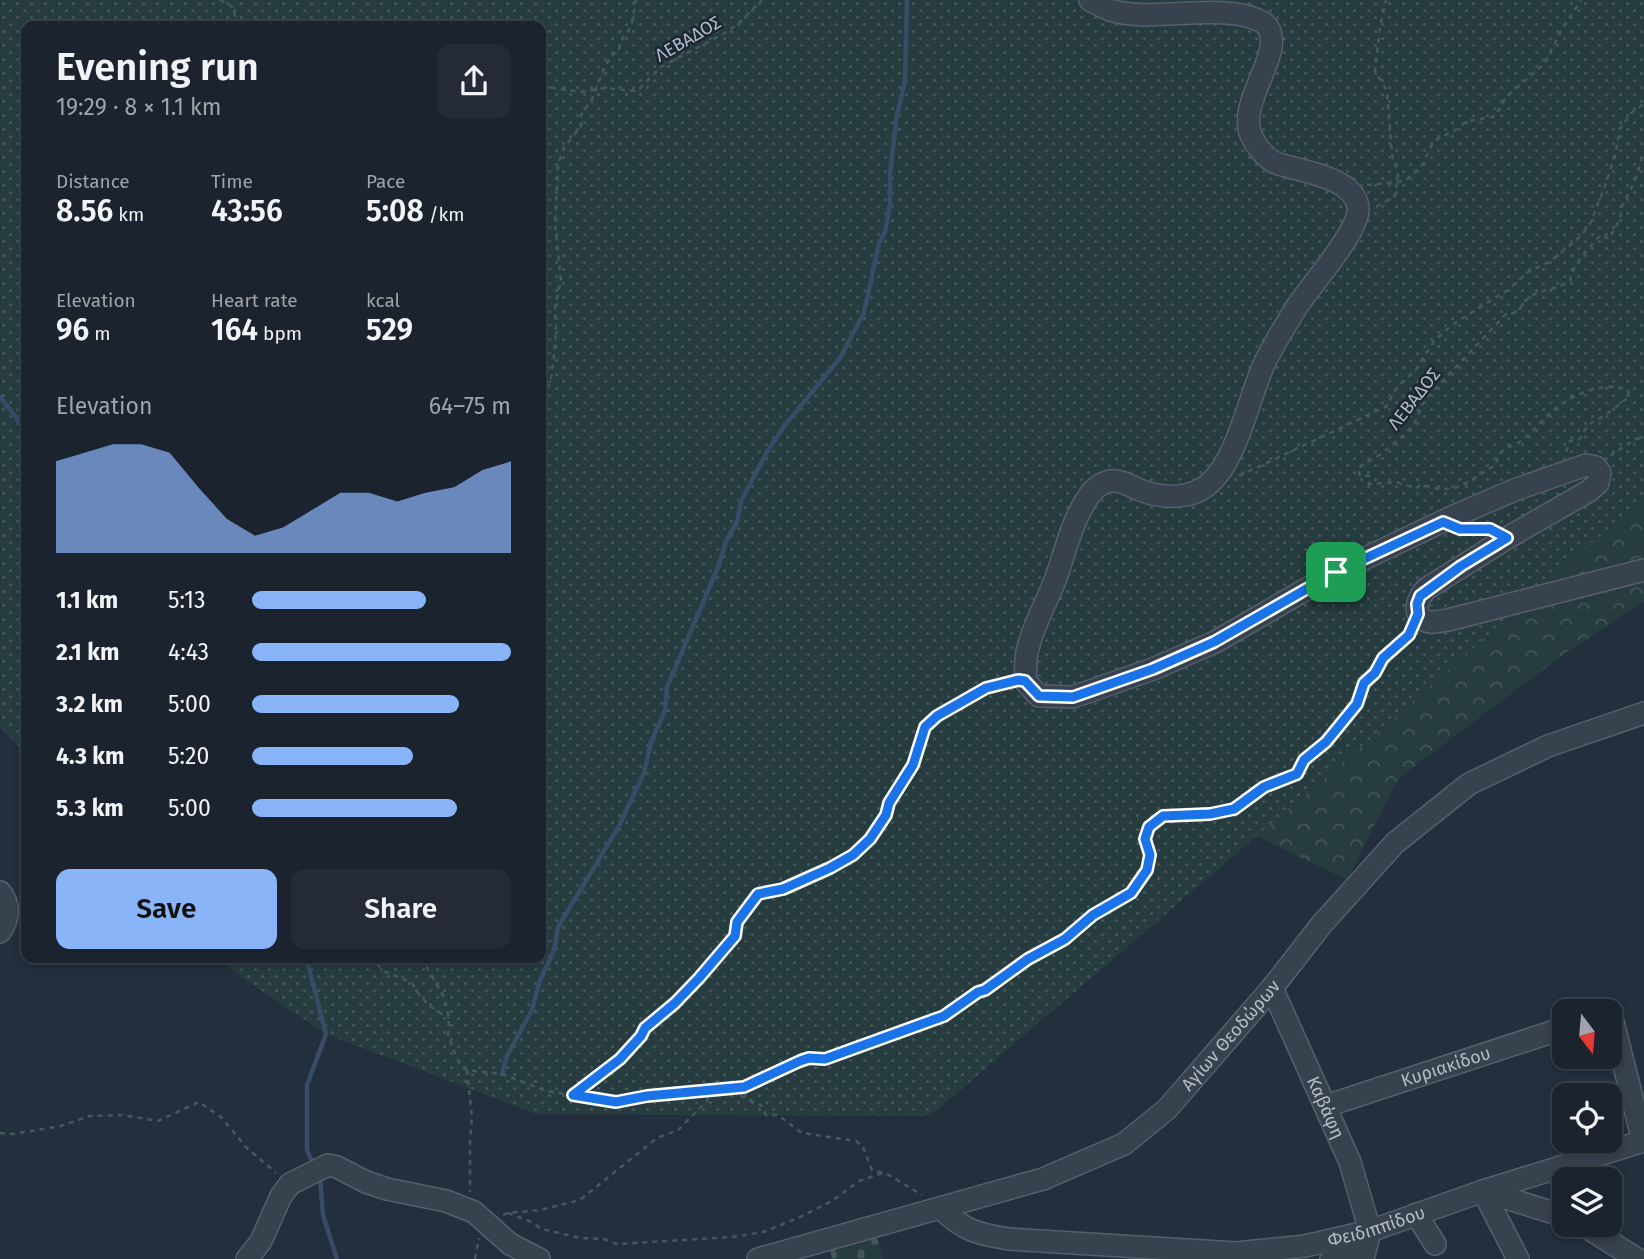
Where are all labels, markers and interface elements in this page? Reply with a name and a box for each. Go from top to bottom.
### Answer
street label: ΛΕΒΑΔΟΣ [651,11,725,67]
text: Evening run [56,44,259,90]
button: share [437,44,511,118]
text: 19:29 · 8 × 1.1 km [56,93,222,121]
text: Distance [56,170,130,193]
text: Time [211,170,253,193]
text: Pace [366,170,405,193]
text: 8.56 [56,193,113,229]
text: 43:56 [211,193,283,229]
text: 5:08 [366,193,424,229]
text: km [113,203,144,226]
text: /km [424,203,465,226]
text: Elevation [56,289,136,312]
text: Heart rate [211,289,298,312]
text: kcal [366,289,400,312]
text: 96 [56,312,89,348]
text: 164 [211,312,258,348]
text: 529 [366,312,413,348]
text: m [89,322,111,345]
text: bpm [258,322,302,345]
street label: ΛΕΒΑΔΟΣ [1383,364,1445,434]
text: Elevation [56,392,152,420]
text: 64–75 m [429,392,511,420]
pin [1306,542,1366,602]
icon: arrive [1317,553,1355,591]
text: 1.1 km [56,586,118,614]
text: 5:13 [168,586,206,614]
text: 2.1 km [56,638,119,666]
text: 4:43 [168,638,209,666]
text: 3.2 km [56,690,123,718]
text: 5:00 [168,690,211,718]
text: 4.3 km [56,742,124,770]
text: 5:20 [168,742,209,770]
text: 5.3 km [56,794,124,822]
text: 5:00 [168,794,211,822]
button: Save [56,869,277,949]
button: Share [291,869,511,949]
street label: Αγίων Θεοδώρων [1177,975,1285,1096]
north arrow [1552,999,1622,1069]
map controls [1552,999,1622,1237]
street label: Κυριακίδου [1398,1042,1493,1092]
street label: Καβάφη [1302,1073,1349,1142]
button: locate [1552,1083,1622,1153]
button: layers [1552,1167,1622,1237]
street label: Φειδιππίδου [1326,1201,1428,1251]

